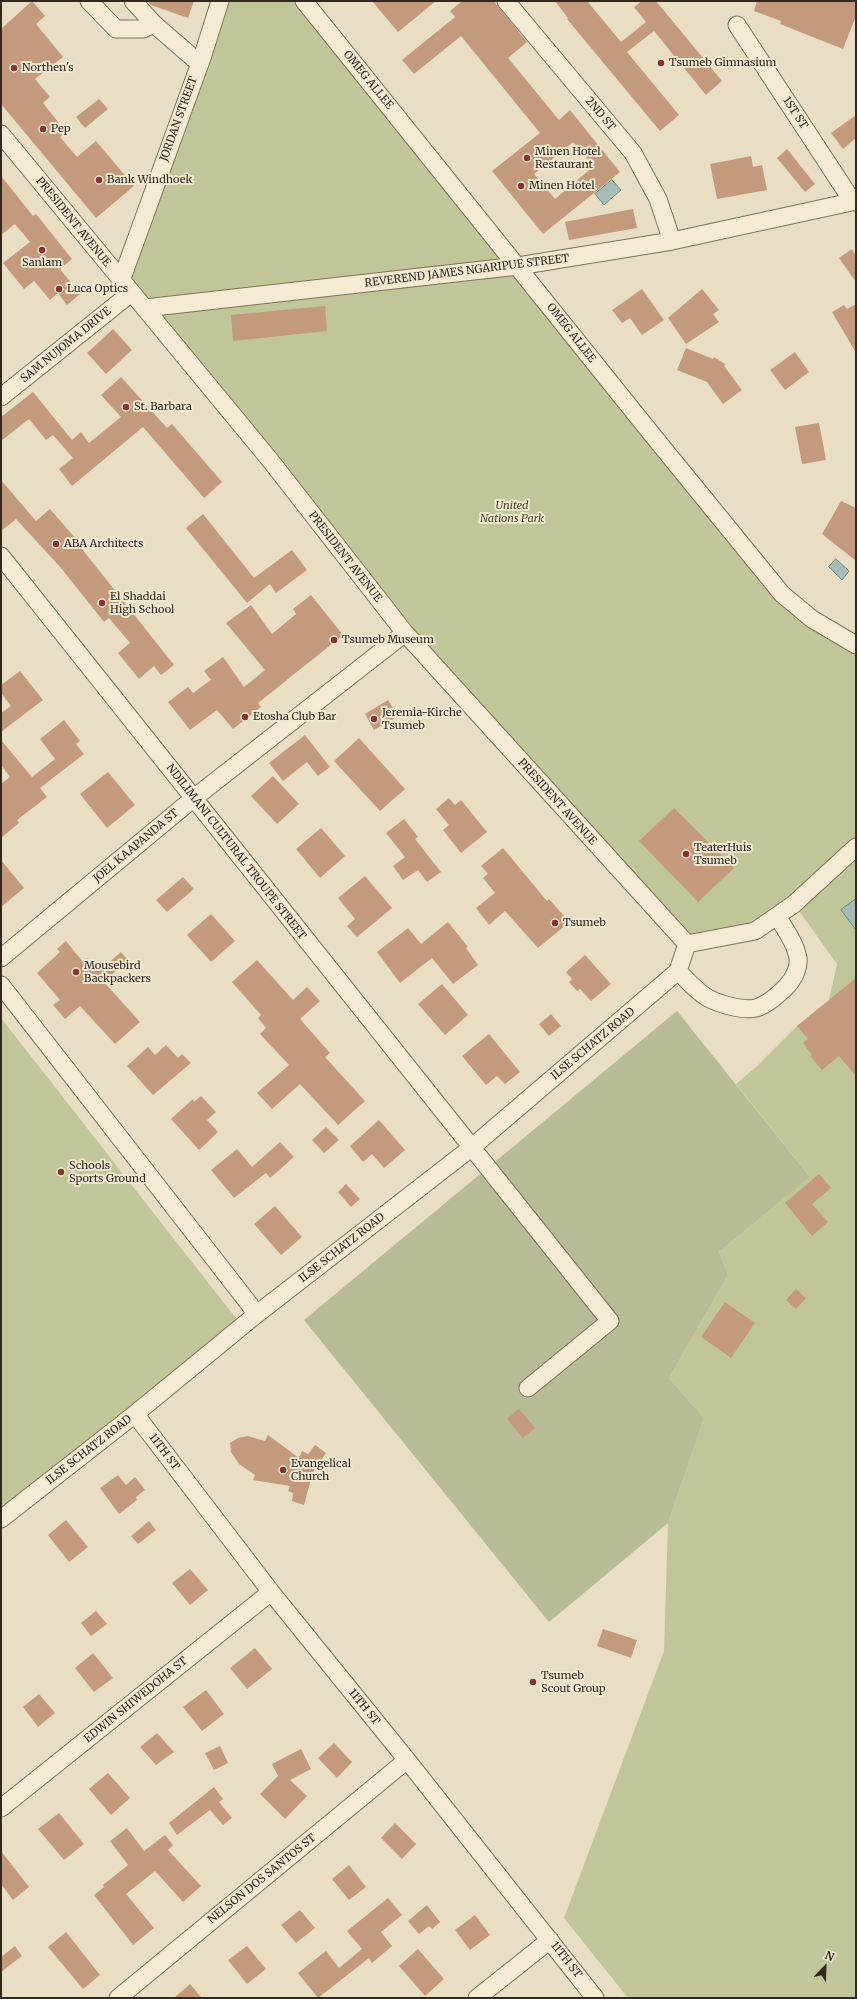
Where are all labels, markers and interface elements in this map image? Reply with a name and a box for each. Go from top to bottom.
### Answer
street label: OMEG ALLEE [340,48,396,112]
place label: Tsumeb Gimnasium [669,56,776,70]
marker: Tsumeb Gimnasium [656,58,666,68]
place label: Northen's [22,61,74,75]
marker: Northen's [9,63,19,73]
street label: JORDAN STREET [158,75,200,163]
street label: 2ND ST [582,94,618,134]
street label: 1ST ST [780,95,810,131]
place label: Pep [51,122,70,136]
marker: Pep [38,124,48,134]
place label: Minen Hotel Restaurant [535,145,601,171]
marker: Minen Hotel Restaurant [522,153,532,163]
place label: Bank Windhoek [107,173,192,187]
street label: PRESIDENT AVENUE [33,175,113,269]
marker: Bank Windhoek [94,175,104,185]
place label: Minen Hotel [529,179,595,193]
marker: Minen Hotel [516,181,526,191]
marker: Sanlam [37,245,47,255]
street label: REVEREND JAMES NGARIPUE STREET [364,252,570,290]
place label: Sanlam [22,256,62,270]
place label: Luca Optics [67,282,128,296]
marker: Luca Optics [54,284,64,294]
street label: OMEG ALLEE [544,301,598,365]
street label: SAM NUJOMA DRIVE [18,305,114,385]
place label: St. Barbara [134,400,192,414]
marker: St. Barbara [121,402,131,412]
park label: United Nations Park [480,499,544,525]
street label: PRESIDENT AVENUE [306,509,384,605]
place label: ABA Architects [64,537,143,551]
marker: ABA Architects [51,539,61,549]
place label: El Shaddai High School [110,590,174,616]
marker: El Shaddai High School [97,598,107,608]
place label: Tsumeb Museum [342,633,434,647]
marker: Tsumeb Museum [329,635,339,645]
place label: Jeremia-Kirche Tsumeb [382,706,462,732]
place label: Etosha Club Bar [253,710,336,724]
marker: Etosha Club Bar [240,712,250,722]
marker: Jeremia-Kirche Tsumeb [369,714,379,724]
street label: PRESIDENT AVENUE [515,756,599,848]
street label: NDILIMANI CULTURAL TROUPE STREET [163,762,309,942]
street label: JOEL KAAPANDA ST [91,806,181,886]
place label: TeaterHuis Tsumeb [694,841,752,867]
marker: TeaterHuis Tsumeb [681,849,691,859]
place label: Tsumeb [563,916,606,930]
marker: Tsumeb [550,918,560,928]
place label: Mousebird Backpackers [84,959,151,985]
marker: Mousebird Backpackers [71,967,81,977]
street label: ILSE SCHATZ ROAD [548,1005,638,1083]
place label: Schools Sports Ground [69,1159,146,1185]
marker: Schools Sports Ground [56,1167,66,1177]
street label: ILSE SCHATZ ROAD [296,1210,388,1286]
street label: ILSE SCHATZ ROAD [43,1412,135,1488]
street label: 11TH ST [146,1431,182,1473]
place label: Evangelical Church [291,1457,351,1483]
marker: Evangelical Church [278,1465,288,1475]
street label: EDWIN SHIWEDOHA ST [82,1654,190,1746]
place label: Tsumeb Scout Group [541,1669,606,1695]
marker: Tsumeb Scout Group [528,1677,538,1687]
street label: 11TH ST [346,1686,382,1728]
street label: NELSON DOS SANTOS ST [205,1831,319,1927]
street label: 11TH ST [548,1939,584,1981]
north arrow [805,1947,845,1987]
text: N [823,1948,836,1964]

